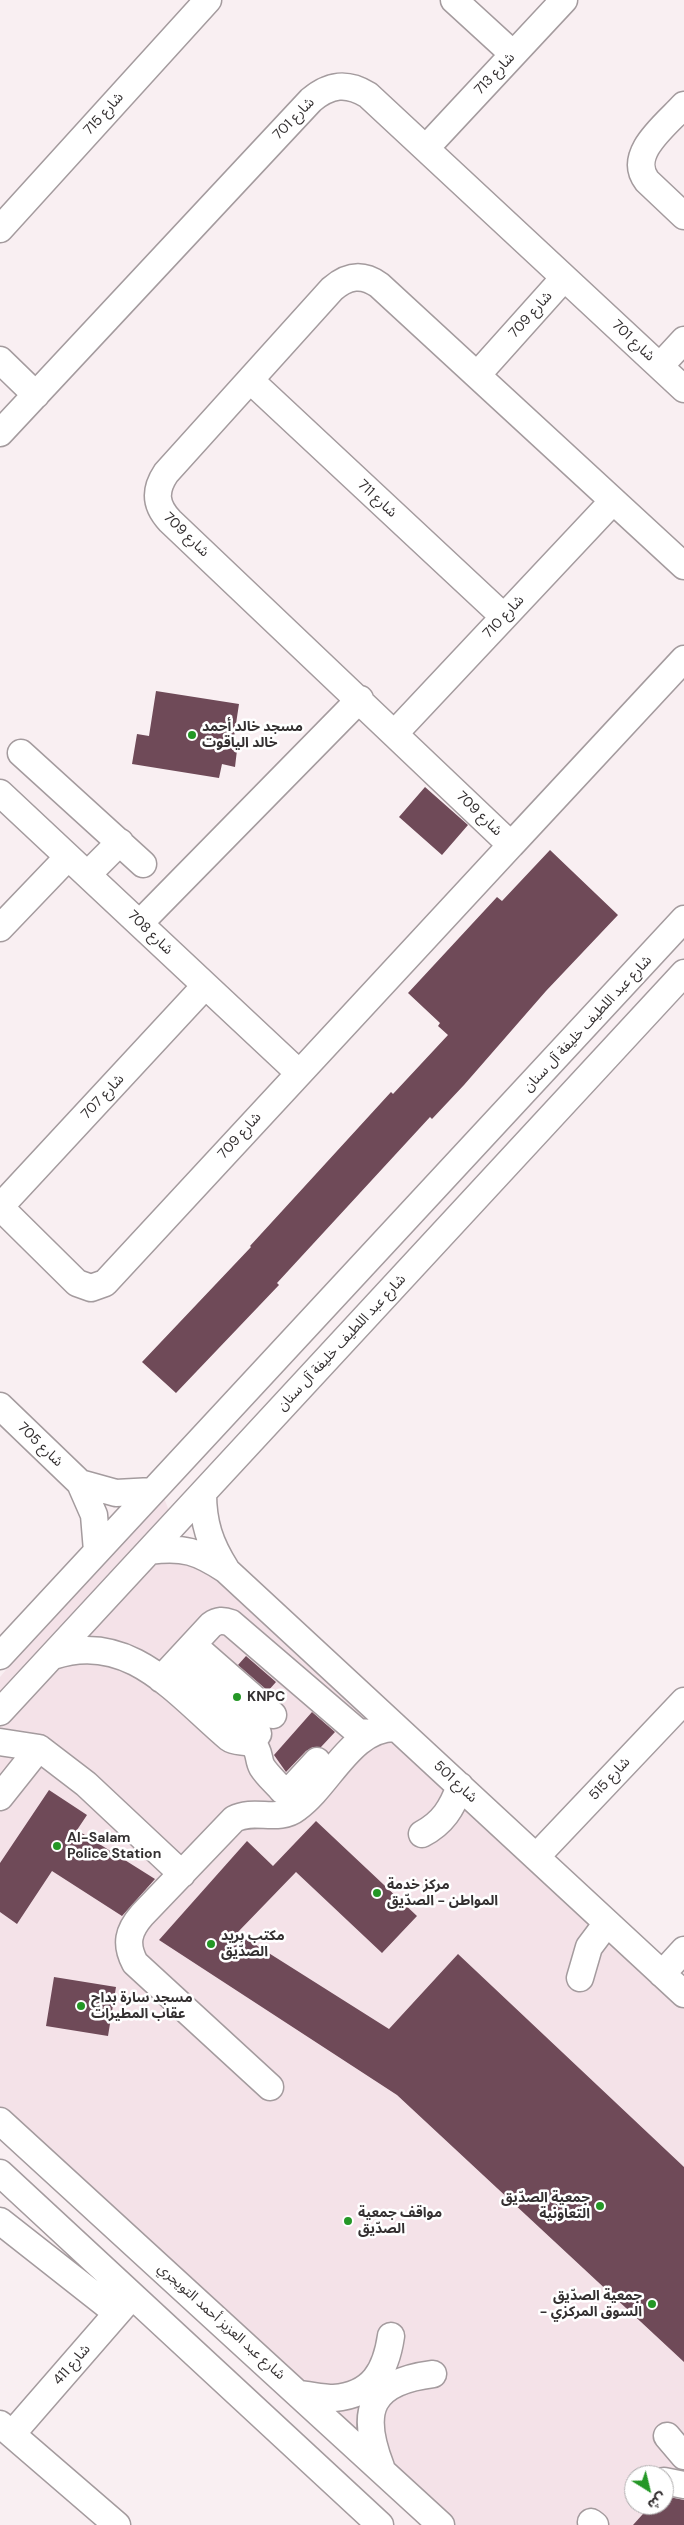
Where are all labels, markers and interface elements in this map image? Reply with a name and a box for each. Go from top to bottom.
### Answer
street label: شارع 713 [471,50,519,98]
street label: شارع 715 [81,89,127,139]
street label: شارع 701 [270,94,318,144]
street label: شارع 709 [506,288,556,342]
street label: شارع 701 [608,317,658,365]
street label: شارع 711 [354,477,400,521]
street label: شارع 709 [160,509,212,561]
street label: شارع 710 [480,592,528,642]
place label: مسجد خالد أحمد خالد الياقوت [202,719,303,752]
marker: مسجد خالد أحمد خالد الياقوت [186,729,198,741]
street label: شارع 709 [453,788,505,840]
street label: شارع 708 [124,907,176,959]
street label: شارع عبد اللطيف خليفة آل سنان [520,952,656,1096]
street label: شارع 707 [78,1071,128,1123]
street label: شارع 709 [215,1109,265,1163]
street label: شارع عبد اللطيف خليفة آل سنان [274,1271,410,1415]
street label: شارع 705 [14,1419,66,1471]
place label: KNPC [247,1689,285,1705]
marker: KNPC [231,1691,243,1703]
street label: شارع 515 [586,1754,634,1804]
street label: شارع 501 [430,1758,480,1806]
place label: Al-Salam Police Station [67,1830,161,1862]
marker: Al-Salam Police Station [51,1840,63,1852]
place label: مركز خدمة المواطن - الصدّيق [387,1877,498,1910]
marker: مركز خدمة المواطن - الصدّيق [371,1887,383,1899]
place label: مكتب بريد الصدّيق [221,1928,285,1960]
marker: مكتب بريد الصدّيق [205,1938,217,1950]
place label: مسجد سارة بداح عقاب المطيرات [91,1990,193,2022]
marker: مسجد سارة بداح عقاب المطيرات [75,2000,87,2012]
place label: جمعية الصدّيق التعاونية [501,2190,590,2222]
marker: جمعية الصدّيق التعاونية [594,2200,606,2212]
place label: مواقف جمعية الصدّيق [358,2205,442,2238]
marker: مواقف جمعية الصدّيق [342,2215,354,2227]
street label: شارع عبد العزيز أحمد التويجري [154,2260,288,2384]
place label: جمعية الصدّيق - السوق المركزي [540,2288,642,2320]
marker: جمعية الصدّيق - السوق المركزي [646,2298,658,2310]
street label: شارع 411 [50,2341,94,2389]
north arrow [624,2465,674,2515]
text: ش [644,2488,670,2514]

